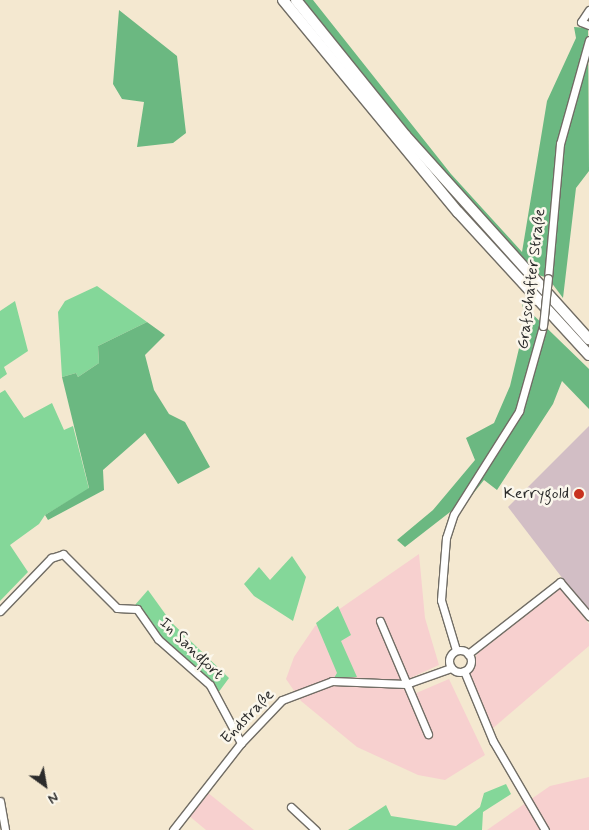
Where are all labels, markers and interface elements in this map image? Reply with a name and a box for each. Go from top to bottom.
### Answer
street label: Grafschafter Straße [514,208,550,350]
place label: Kerrygold [504,484,569,504]
marker: Kerrygold [573,488,585,500]
street label: In Sandfort [156,614,226,684]
street label: Endstraße [217,686,279,748]
north arrow [20,760,70,810]
text: N [44,788,62,808]

